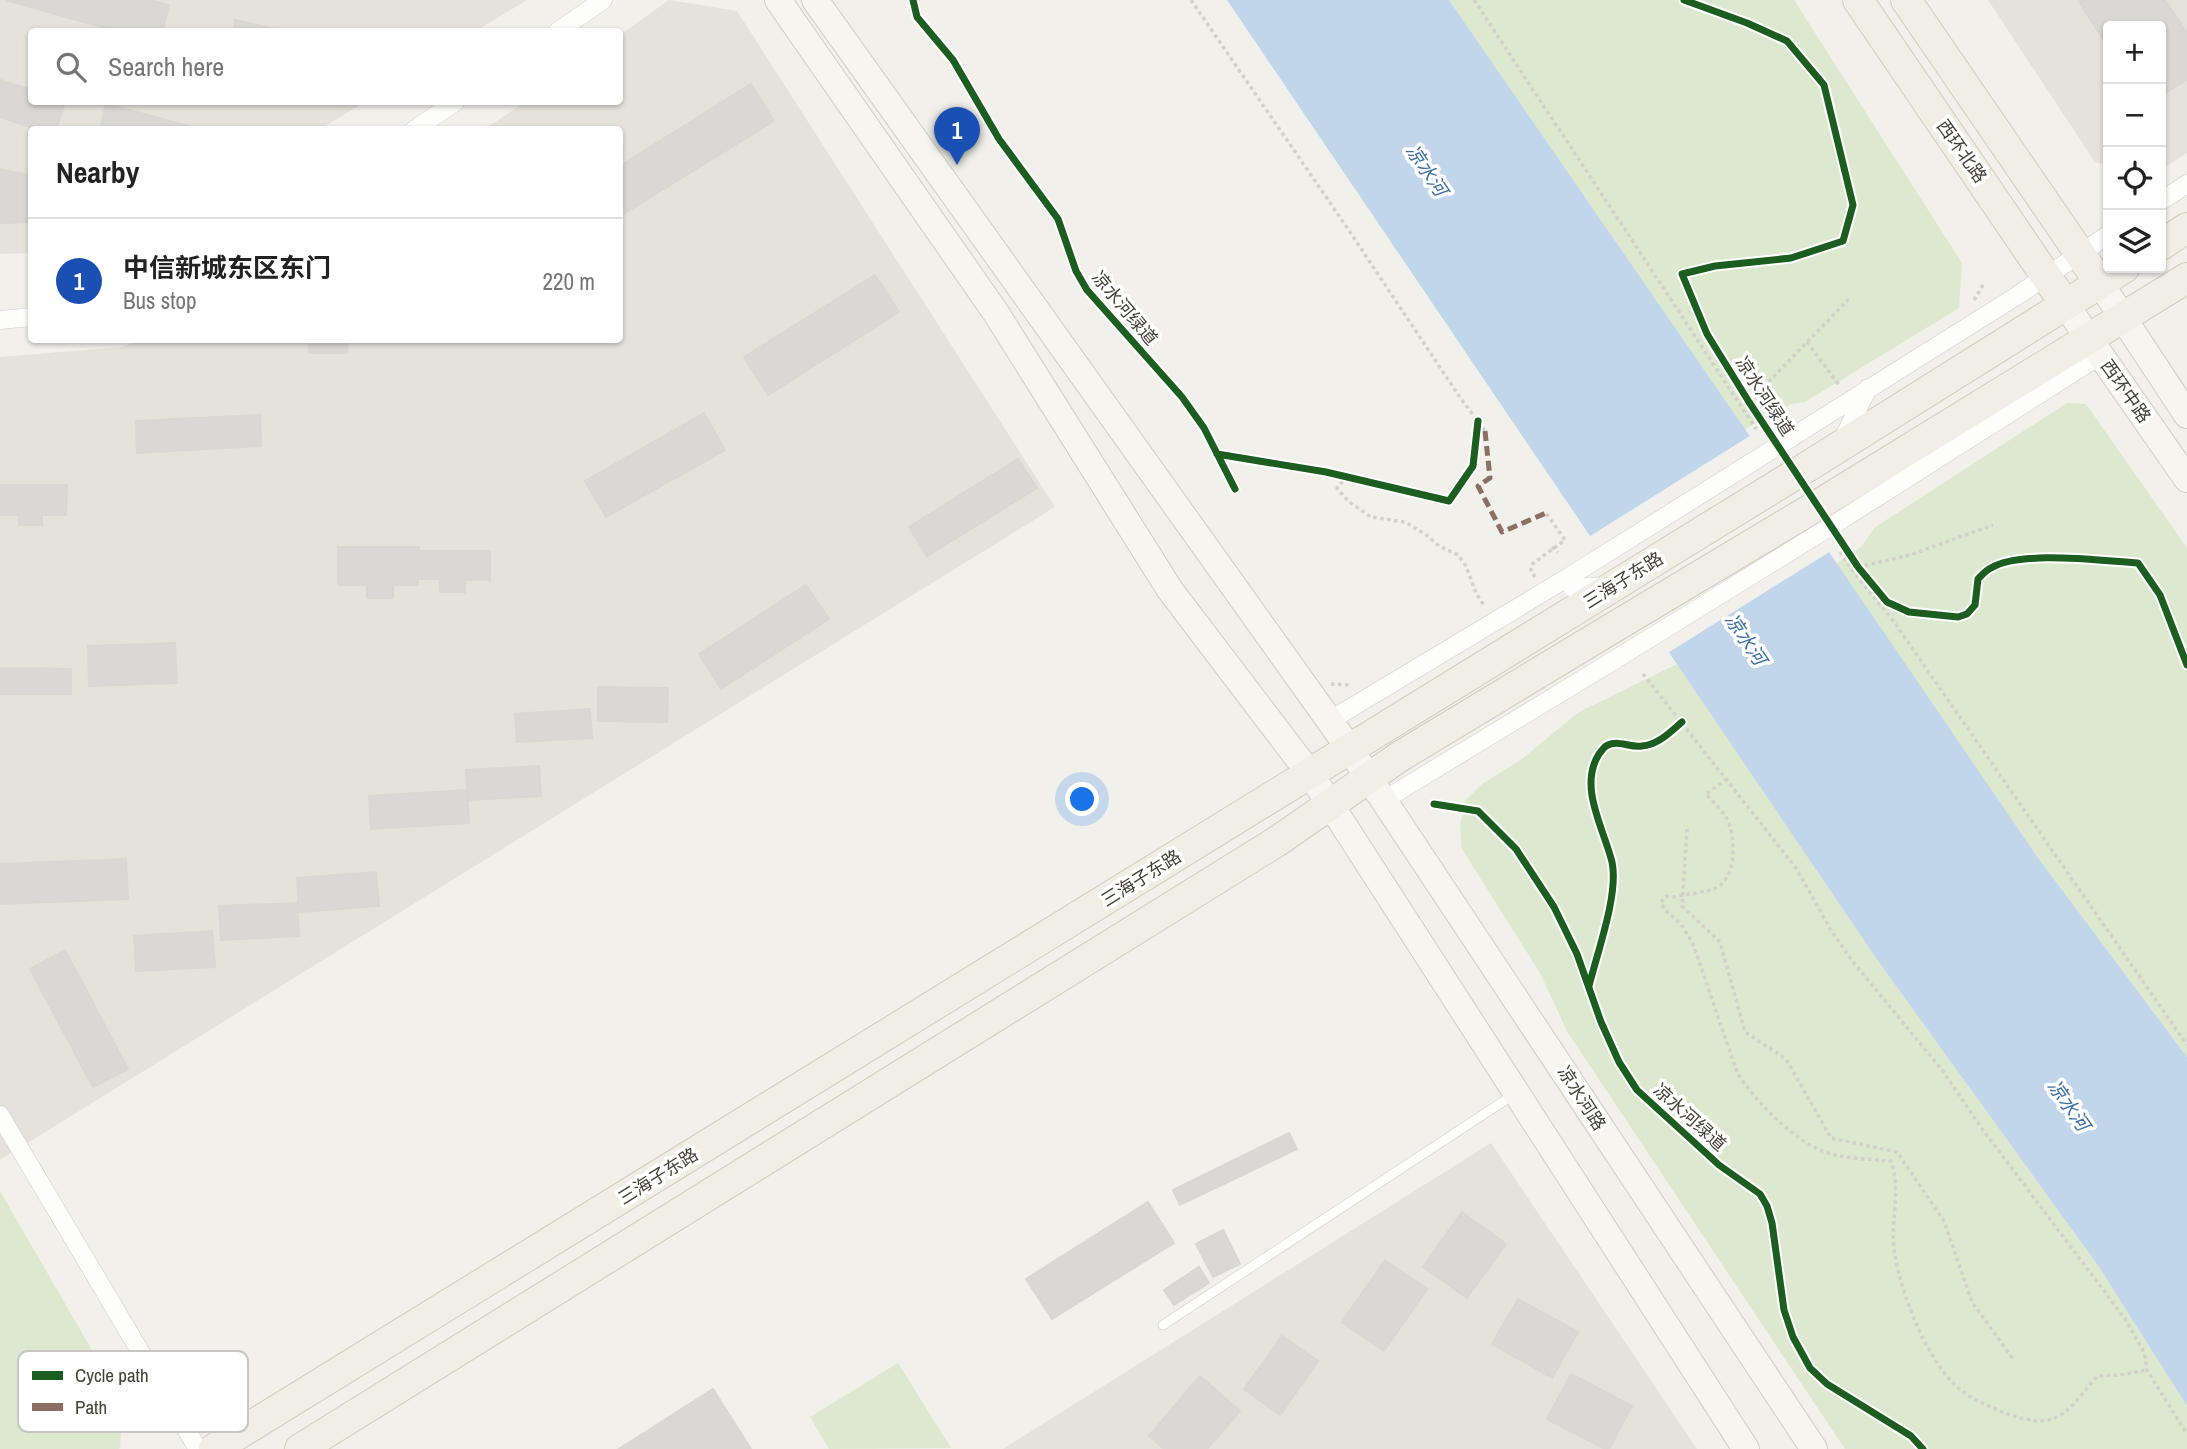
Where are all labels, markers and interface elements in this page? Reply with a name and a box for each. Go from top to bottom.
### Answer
map controls [2103,21,2166,273]
button: + [2103,21,2166,84]
search box [28,28,623,105]
icon: search [52,48,90,86]
text: Search here [108,49,224,84]
button: − [2103,84,2166,147]
pin: 1 [934,107,980,165]
street label: 西环北路 [1931,114,1993,188]
water label: 凉水河 [1400,139,1456,204]
button: locate [2103,147,2166,210]
text: Nearby [56,152,139,192]
button: layers [2103,210,2166,273]
text: 中信新城东区东门 [123,250,331,285]
street label: 凉水河绿道 [1086,265,1164,351]
text: 1 [74,266,84,297]
text: 220 m [543,266,595,297]
text: Bus stop [123,285,196,316]
street label: 凉水河绿道 [1730,351,1800,441]
street label: 西环中路 [2095,354,2157,428]
street label: 三海子东路 [1578,546,1668,614]
water label: 凉水河 [1719,608,1775,673]
your location [1065,782,1099,816]
street label: 三海子东路 [1096,844,1186,912]
street label: 凉水河路 [1552,1061,1612,1135]
water label: 凉水河 [2042,1074,2098,1139]
street label: 凉水河绿道 [1648,1078,1732,1156]
street label: 三海子东路 [613,1142,703,1210]
legend [18,1351,248,1432]
text: Cycle path [75,1362,149,1388]
text: Path [75,1394,107,1420]

